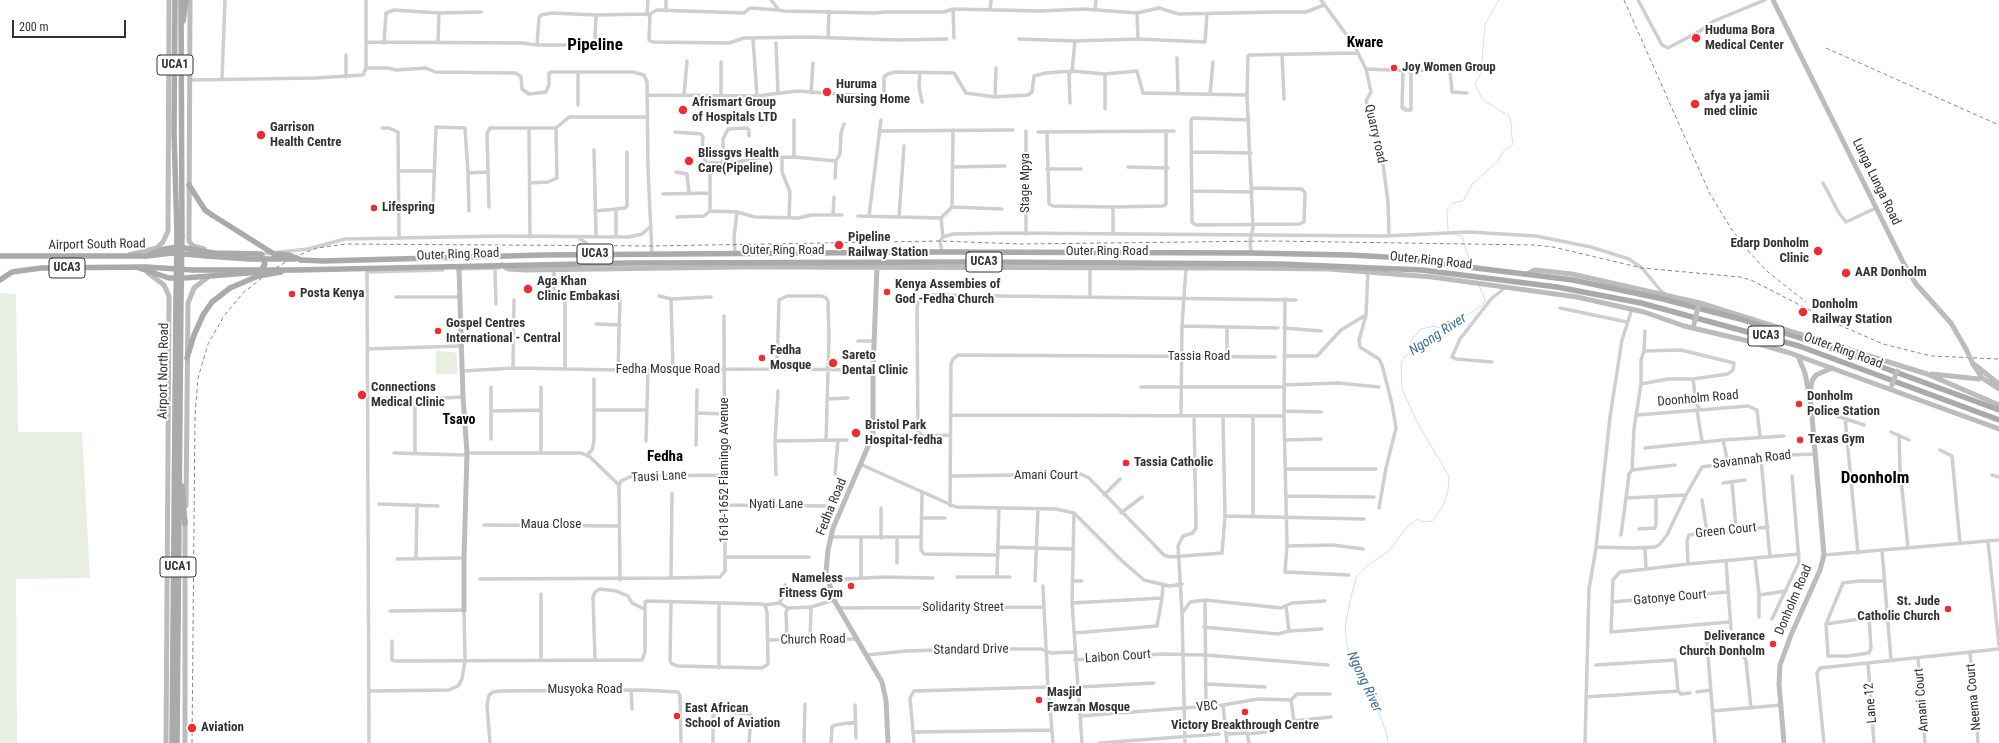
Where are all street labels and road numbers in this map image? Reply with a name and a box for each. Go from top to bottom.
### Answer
road number: UCA1 [157,55,193,75]
street label: Quarry road [1361,103,1389,165]
street label: Lunga Lunga Road [1848,136,1904,228]
street label: Stage Mpya [1018,153,1034,213]
street label: Airport South Road [48,236,146,254]
street label: Outer Ring Road [742,243,824,259]
road number: UCA3 [577,244,613,264]
street label: Outer Ring Road [1066,244,1148,260]
street label: Outer Ring Road [416,246,500,264]
street label: Outer Ring Road [1389,249,1473,273]
road number: UCA3 [966,252,1002,272]
road number: UCA3 [49,258,85,278]
street label: Airport North Road [155,323,173,419]
road number: UCA3 [1748,326,1784,346]
street label: Outer Ring Road [1801,330,1885,372]
street label: Tassia Road [1168,349,1230,365]
street label: Fedha Mosque Road [616,362,720,378]
street label: Doonholm Road [1657,388,1739,410]
street label: 1618-1652 Flamingo Avenue [717,397,733,543]
street label: Savannah Road [1712,447,1792,473]
street label: Tausi Lane [631,468,687,486]
street label: Amani Court [1014,468,1078,484]
street label: Fedha Road [813,476,851,538]
street label: Nyati Lane [749,497,803,513]
street label: Maua Close [521,517,581,533]
street label: Green Court [1695,520,1757,542]
road number: UCA1 [160,557,196,577]
street label: Donholm Road [1772,562,1816,638]
street label: Gatonye Court [1633,587,1707,609]
street label: Solidarity Street [922,600,1004,616]
street label: Church Road [780,632,846,648]
street label: Standard Drive [933,642,1009,658]
street label: Laibon Court [1085,647,1151,667]
street label: Neema Court [1963,663,1985,731]
street label: Amani Court [1911,667,1933,733]
street label: Musyoka Road [547,682,623,698]
street label: Lane 12 [1861,682,1881,724]
street label: VBC [1195,698,1219,716]

